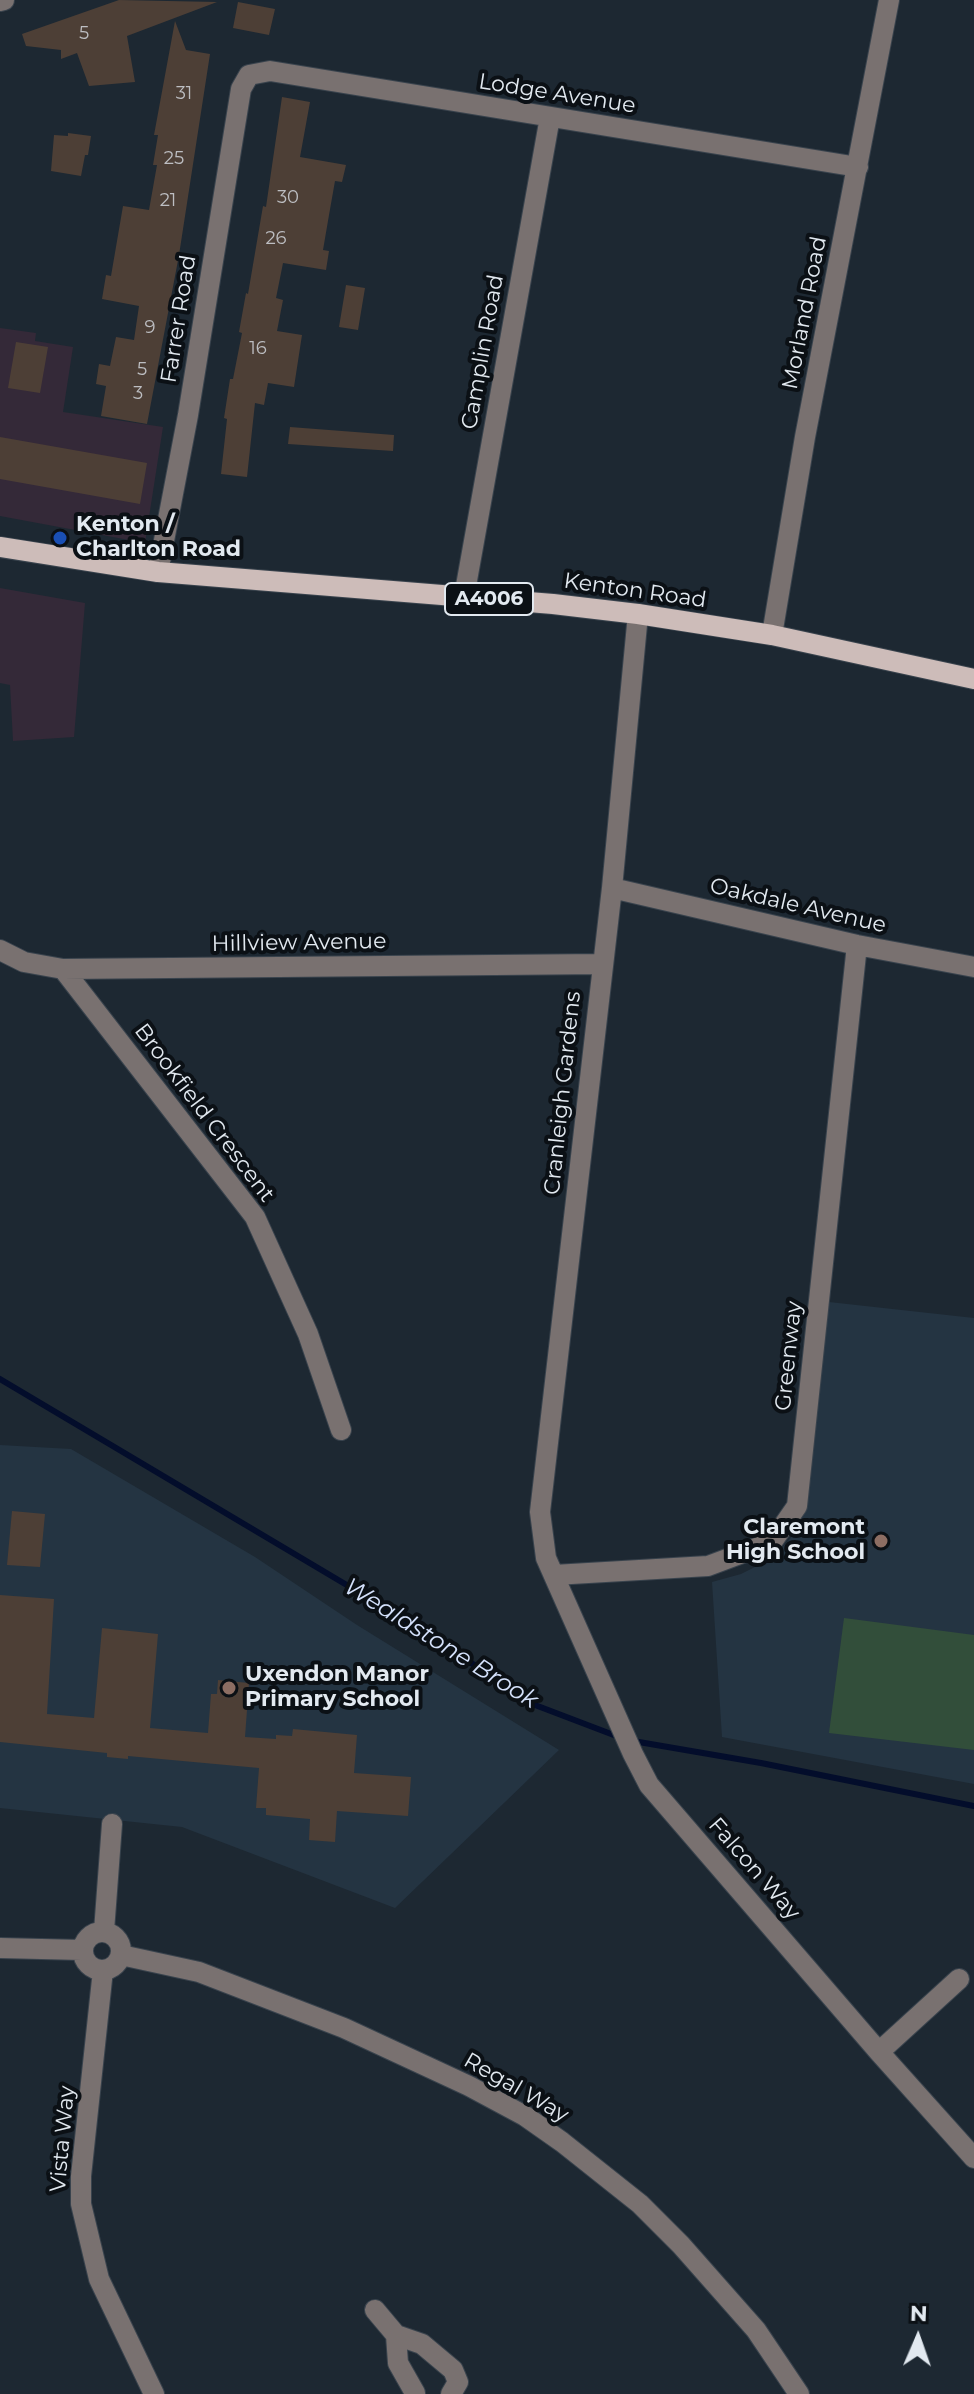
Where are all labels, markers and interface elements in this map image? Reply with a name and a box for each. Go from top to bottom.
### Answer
house number: 5 [79,23,89,45]
street label: Lodge Avenue [477,69,637,119]
house number: 31 [176,83,192,105]
house number: 25 [164,148,184,170]
house number: 30 [277,187,299,209]
house number: 21 [160,190,176,212]
house number: 26 [265,228,287,250]
street label: Morland Road [777,234,833,392]
street label: Farrer Road [156,253,202,385]
street label: Camplin Road [456,273,510,431]
house number: 9 [145,317,155,339]
house number: 16 [249,338,267,360]
house number: 5 [137,359,147,381]
house number: 3 [133,383,143,405]
place label: Kenton / Charlton Road [76,512,241,564]
marker: Kenton / Charlton Road [51,529,69,547]
street label: Kenton Road [562,568,708,614]
road number: A4006 [445,583,533,615]
street label: Oakdale Avenue [707,873,889,939]
street label: Hillview Avenue [211,928,387,958]
street label: Cranleigh Gardens [539,990,587,1196]
street label: Brookfield Crescent [128,1019,280,1207]
street label: Greenway [770,1300,808,1412]
place label: Claremont High School [726,1515,865,1566]
marker: Claremont High School [872,1532,890,1550]
water label: Wealdstone Brook [339,1573,543,1715]
place label: Uxendon Manor Primary School [245,1662,429,1714]
marker: Uxendon Manor Primary School [220,1679,238,1697]
street label: Falcon Way [702,1813,806,1925]
street label: Regal Way [459,2047,573,2129]
street label: Vista Way [45,2085,81,2193]
north arrow [878,2298,958,2378]
text: N [909,2300,928,2327]

